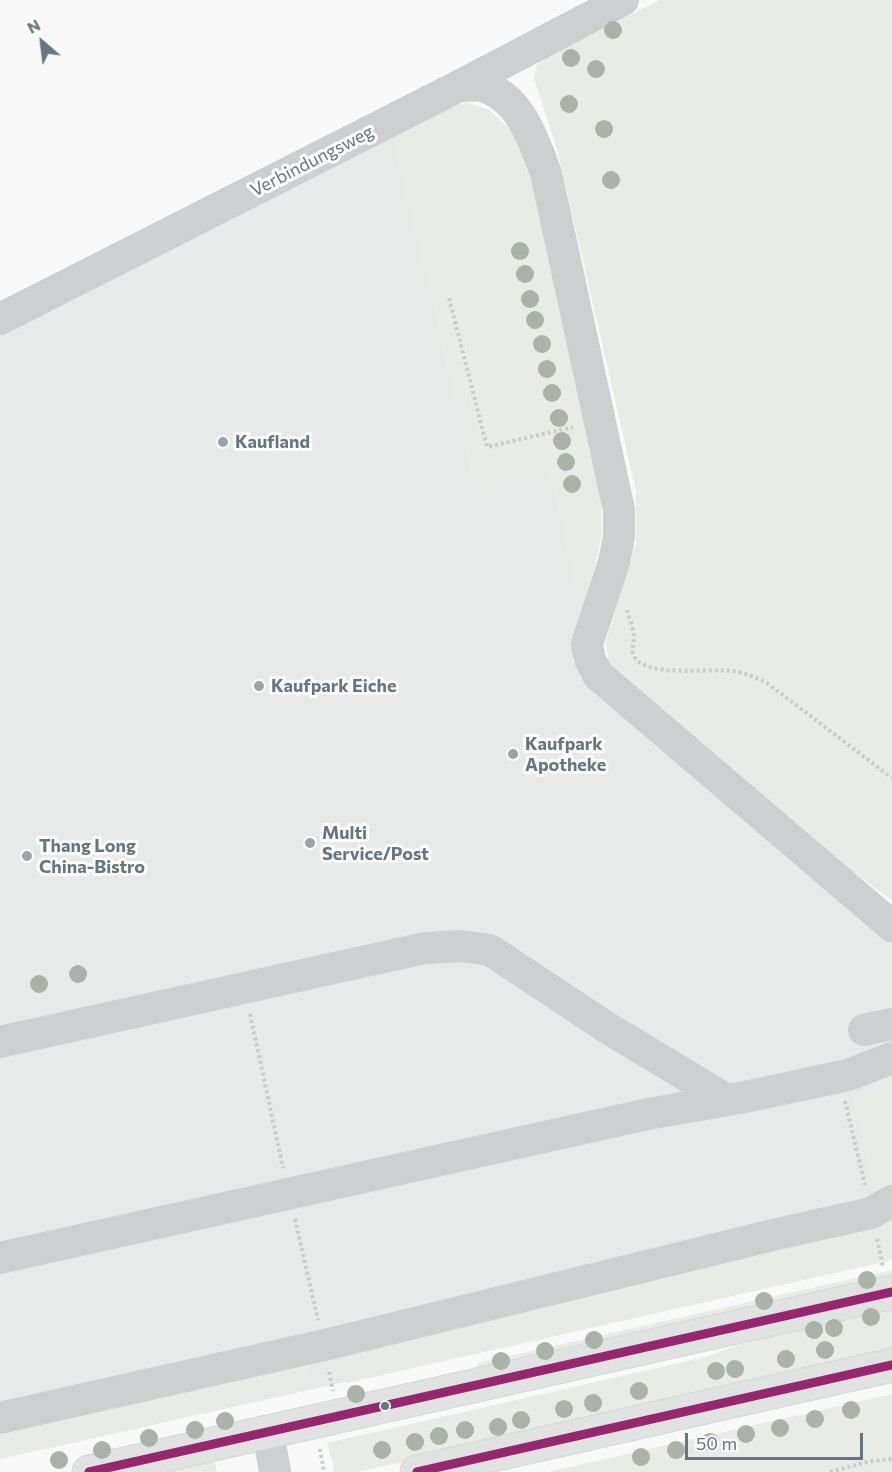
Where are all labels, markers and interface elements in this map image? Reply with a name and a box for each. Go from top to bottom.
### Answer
north arrow [12,12,72,72]
text: N [24,14,43,37]
street label: Verbindungsweg [247,121,377,201]
place label: Kaufland [235,431,310,453]
marker: Kaufland [216,435,230,449]
place label: Kaufpark Eiche [271,675,396,697]
marker: Kaufpark Eiche [252,679,266,693]
place label: Kaufpark Apotheke [525,733,606,776]
marker: Kaufpark Apotheke [506,747,520,761]
place label: Multi Service/Post [322,822,429,864]
place label: Thang Long China-Bistro [39,835,145,878]
marker: Multi Service/Post [303,836,317,850]
marker: Thang Long China-Bistro [20,849,34,863]
unlabelled marker [379,1400,391,1412]
scale bar [688,1421,866,1459]
text: 50 m [696,1432,737,1454]

